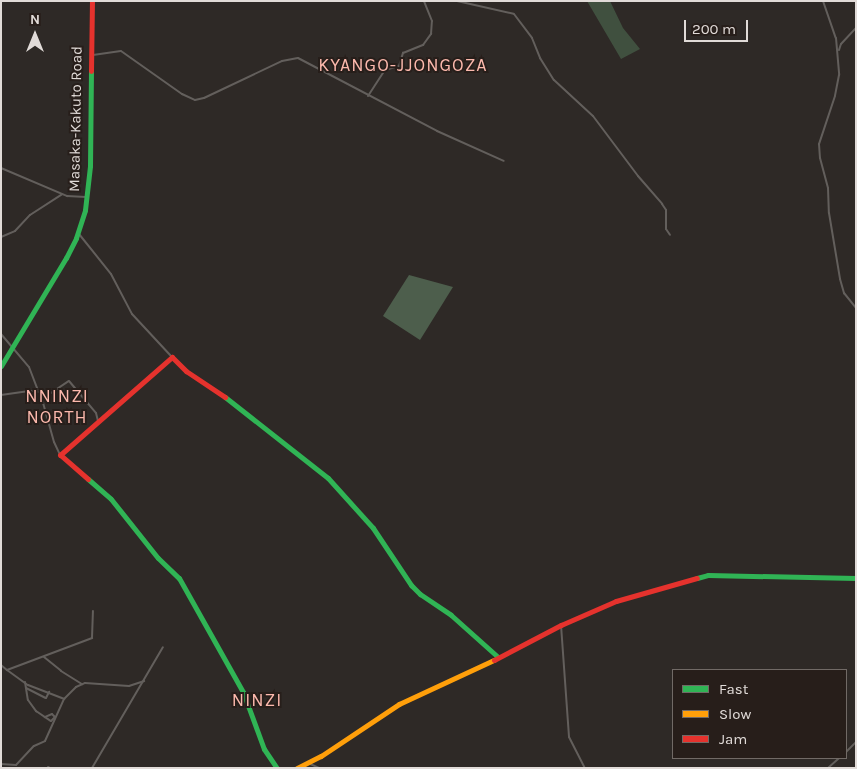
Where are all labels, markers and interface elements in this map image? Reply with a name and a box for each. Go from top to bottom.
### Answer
north arrow [10,10,60,60]
scale bar [687,10,751,42]
text: N [30,11,40,28]
text: 200 m [692,20,736,38]
street label: Masaka-Kakuto Road [66,46,86,192]
district label: KYANGO-JJONGOZA [316,54,490,76]
district label: NNINZI NORTH [24,386,90,428]
legend [672,669,847,759]
text: Fast [719,680,748,698]
district label: NINZI [231,689,283,711]
text: Slow [719,705,751,723]
text: Jam [719,730,747,748]

